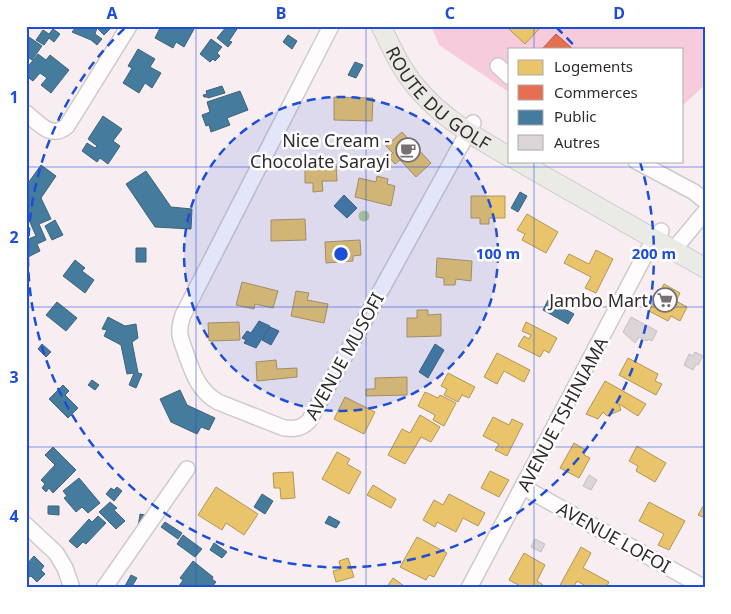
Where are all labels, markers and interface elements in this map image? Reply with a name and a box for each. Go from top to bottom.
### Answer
text: A [106,2,118,24]
text: B [276,2,286,24]
text: C [445,2,455,24]
text: D [613,2,625,24]
street label: ROUTE DU GOLF [381,42,495,155]
legend [508,48,684,162]
text: Logements [554,56,633,76]
text: Commerces [554,82,638,102]
text: 1 [9,86,19,108]
text: Public [554,106,597,126]
place label: Nice Cream - Chocolate Sarayi [250,128,390,173]
text: Autres [554,132,600,152]
cafe icon: Nice Cream - Chocolate Sarayi [395,137,421,163]
text: 2 [9,226,19,248]
text: 100 m [476,243,520,263]
text: 200 m [632,243,676,263]
centre of rings [332,245,350,263]
supermarket icon: Jambo Mart [652,287,678,313]
street label: AVENUE MUSOFI [299,288,389,424]
place label: Jambo Mart [547,288,648,312]
street label: AVENUE TSHINIAMA [511,332,613,495]
text: 3 [9,366,19,388]
street label: AVENUE LOFOI [553,496,675,578]
text: 4 [9,505,19,527]

